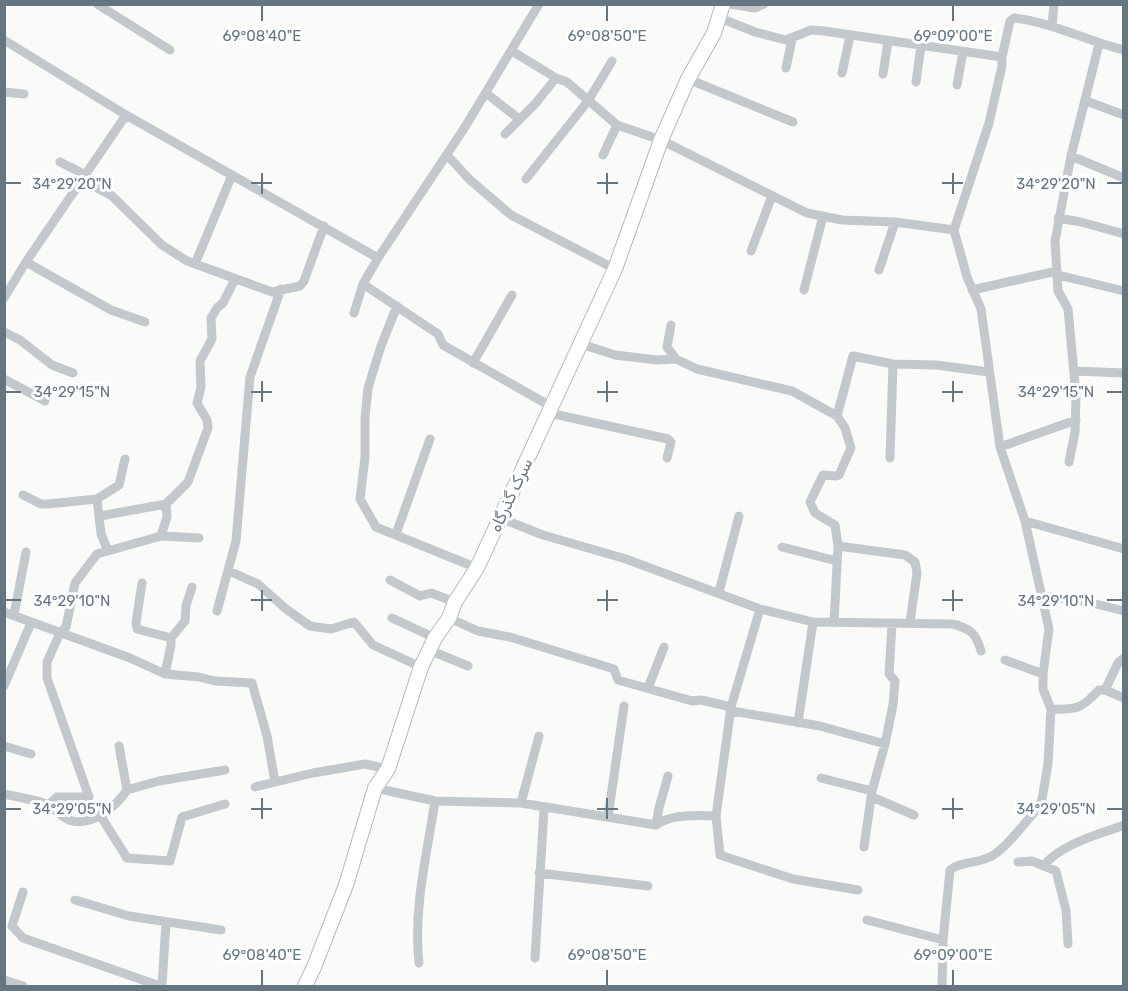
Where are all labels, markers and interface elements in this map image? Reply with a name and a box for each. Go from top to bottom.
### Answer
text: 69°08'40"E [223,27,301,45]
text: 69°08'50"E [567,27,647,45]
text: 69°09'00"E [913,27,993,45]
text: 34°29'20"N [32,175,112,193]
text: 34°29'20"N [1016,175,1096,193]
text: 34°29'15"N [34,383,110,401]
text: 34°29'15"N [1018,383,1094,401]
street label: سرک گذرگاه [486,455,537,535]
text: 34°29'10"N [33,592,111,610]
text: 34°29'10"N [1017,592,1095,610]
text: 34°29'05"N [32,800,112,818]
text: 34°29'05"N [1016,800,1096,818]
text: 69°08'40"E [223,946,301,964]
text: 69°08'50"E [567,946,647,964]
text: 69°09'00"E [913,946,993,964]

